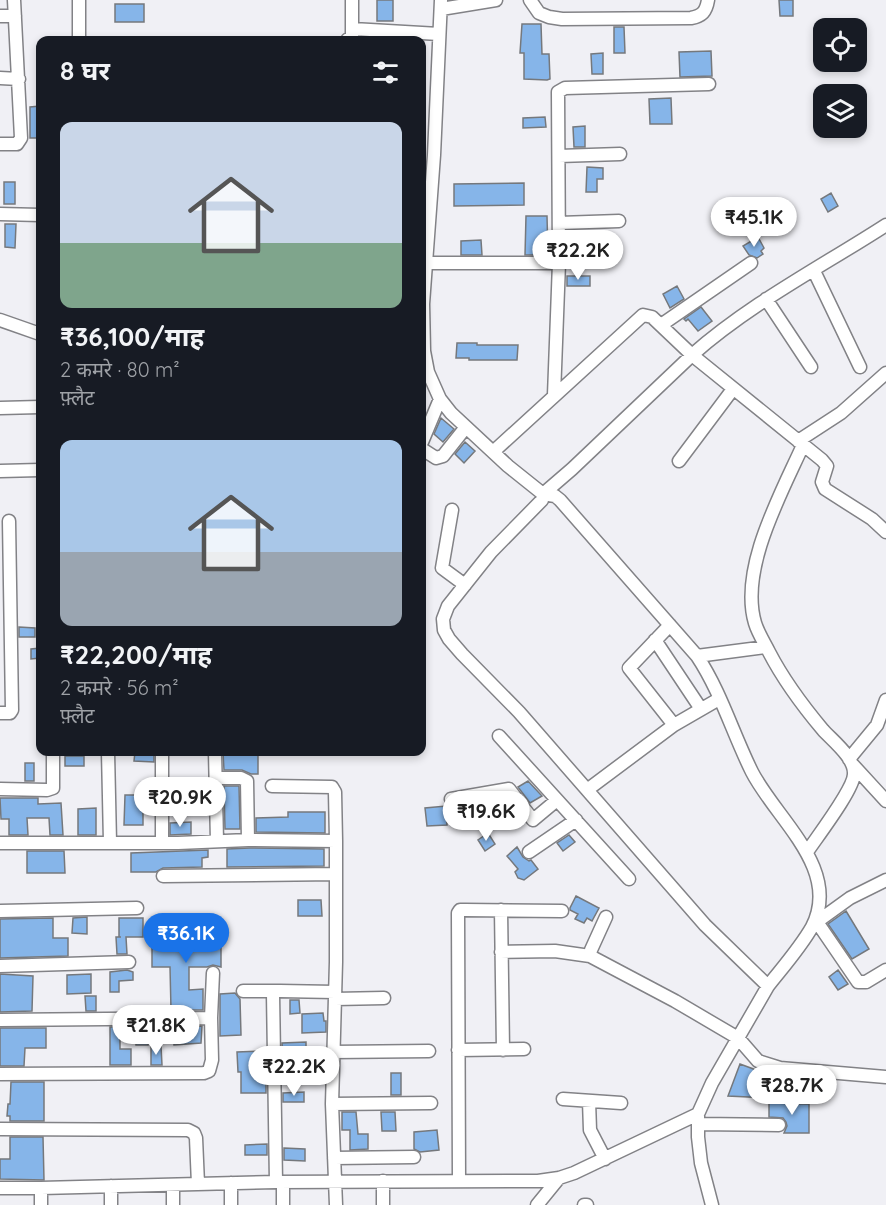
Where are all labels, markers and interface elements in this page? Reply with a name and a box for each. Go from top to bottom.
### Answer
map controls [813,18,867,138]
button: locate [813,18,867,72]
text: 8 घर [60,54,110,87]
icon: filters [369,56,402,89]
button: layers [813,84,867,138]
icon: home [177,161,285,269]
pin: ₹45.1K [705,197,803,248]
text: ₹45.1K [725,204,783,229]
pin: ₹22.2K [529,230,627,281]
text: ₹22.2K [546,237,610,262]
text: ₹36,100/माह [60,320,204,353]
text: 2 कमरे · 80 m² [60,357,180,382]
text: फ़्लैट [60,385,95,410]
icon: home [177,479,285,587]
text: ₹22,200/माह [60,638,212,671]
text: 2 कमरे · 56 m² [60,675,179,700]
text: फ़्लैट [60,703,95,728]
pin: ₹20.9K [131,777,229,828]
text: ₹20.9K [148,784,212,809]
pin: ₹19.6K [437,791,535,842]
text: ₹19.6K [457,798,515,823]
pin: ₹36.1K [137,913,235,964]
text: ₹36.1K [157,920,215,945]
pin: ₹21.8K [107,1005,205,1056]
text: ₹21.8K [126,1012,186,1037]
pin: ₹22.2K [245,1046,343,1097]
text: ₹22.2K [262,1053,326,1078]
pin: ₹28.7K [743,1065,841,1116]
text: ₹28.7K [761,1072,823,1097]

